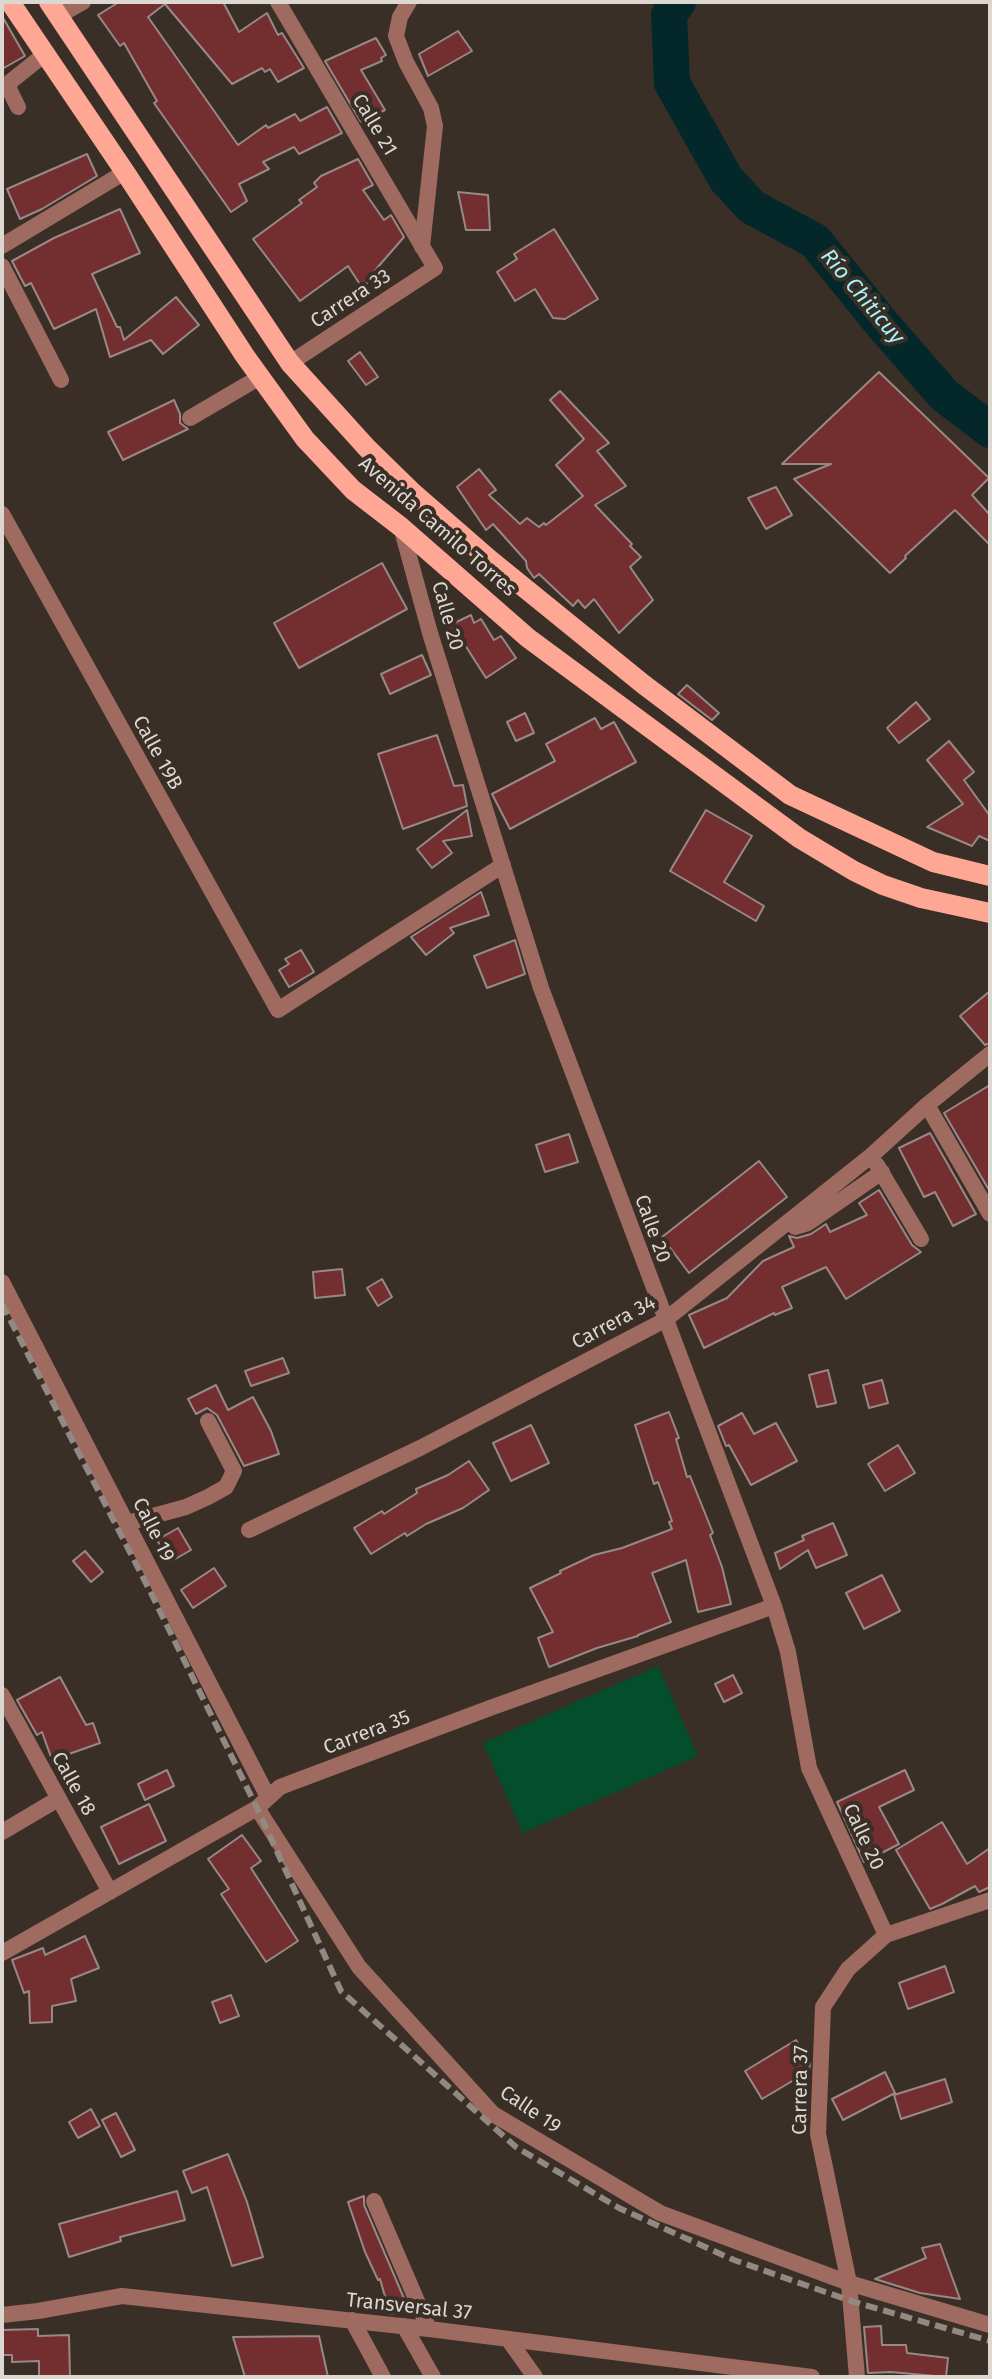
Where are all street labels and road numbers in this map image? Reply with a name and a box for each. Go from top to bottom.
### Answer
street label: Calle 21 [346,90,402,160]
street label: Carrera 33 [306,264,396,334]
street label: Avenida Camilo Torres [353,452,521,602]
street label: Calle 20 [426,579,468,653]
street label: Calle 19B [127,712,187,794]
street label: Calle 20 [629,1192,675,1266]
street label: Carrera 34 [568,1291,660,1355]
street label: Calle 19 [127,1494,179,1566]
street label: Carrera 35 [320,1706,414,1760]
street label: Calle 18 [46,1748,100,1820]
street label: Calle 20 [837,1800,889,1874]
street label: Carrera 37 [788,2045,814,2135]
street label: Calle 19 [495,2081,565,2139]
street label: Transversal 37 [345,2288,473,2326]

